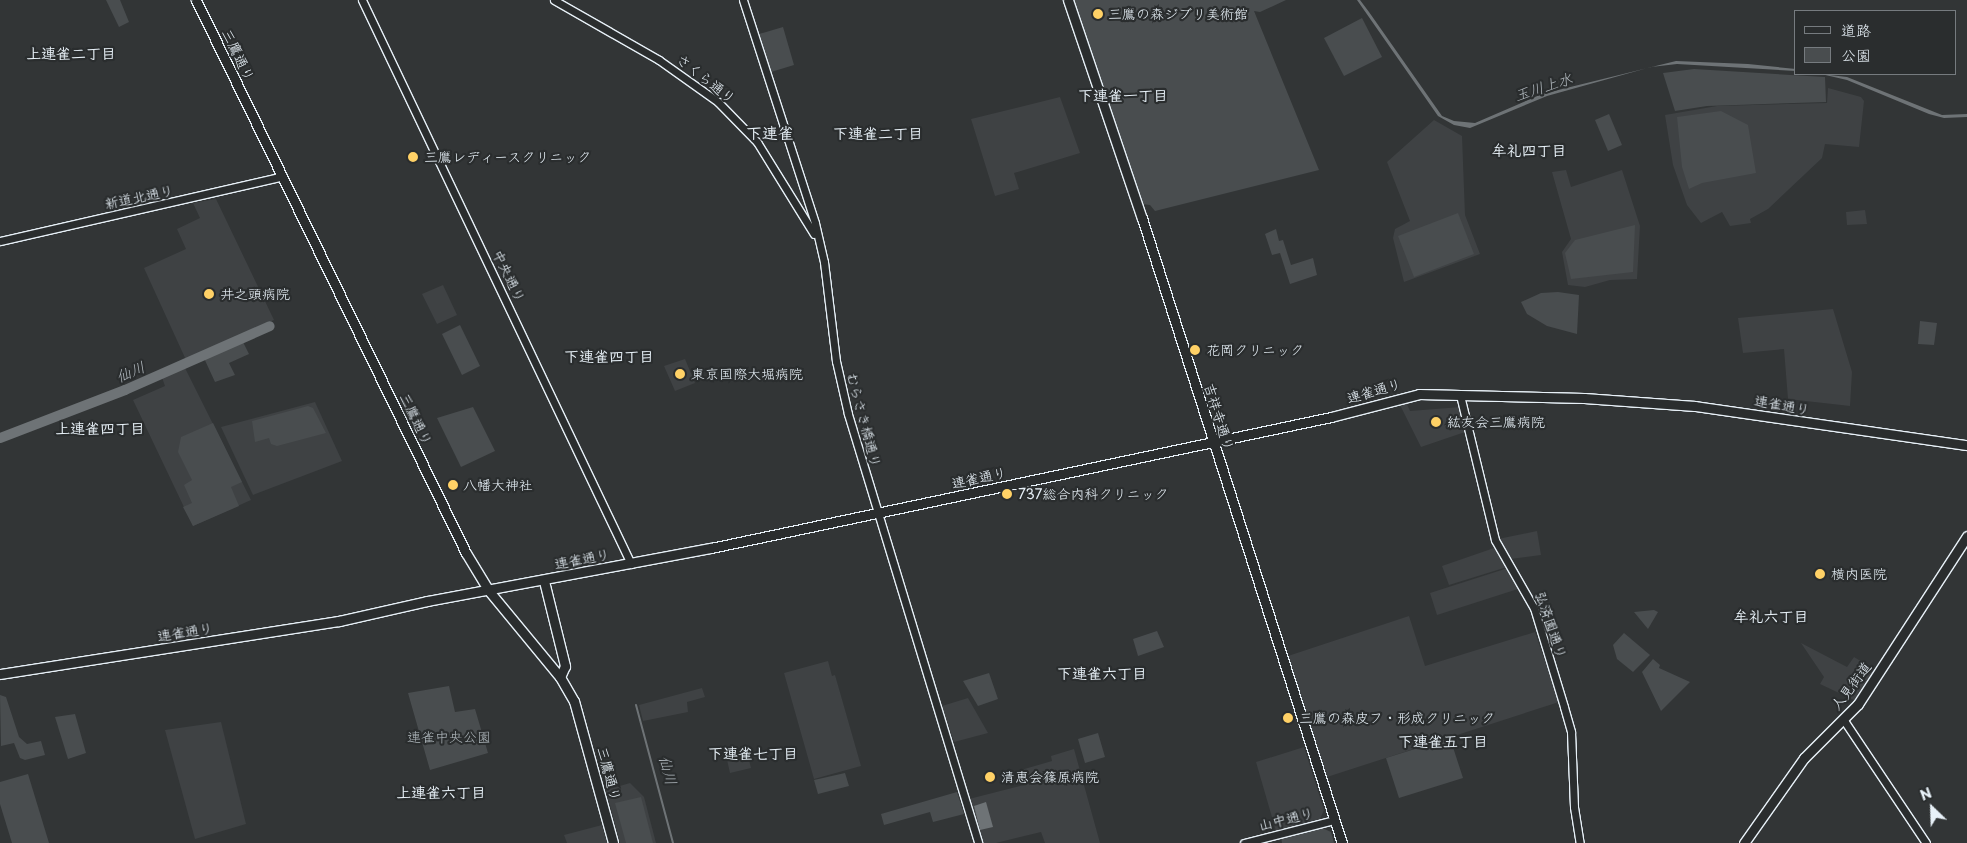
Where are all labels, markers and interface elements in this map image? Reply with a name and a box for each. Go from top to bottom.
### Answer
place label: 三鷹の森ジブリ美術館 [1108,6,1248,22]
marker: 三鷹の森ジブリ美術館 [1092,8,1104,20]
legend [1794,10,1957,75]
text: 道路 [1841,18,1871,41]
street label: 三鷹通り [218,26,258,84]
text: 公園 [1841,43,1871,66]
district label: 上連雀二丁目 [26,44,116,62]
street label: さくら通り [673,51,739,107]
water label: 玉川上水 [1512,68,1574,104]
district label: 下連雀一丁目 [1078,86,1168,104]
district label: 下連雀 [746,122,794,142]
district label: 下連雀二丁目 [833,124,923,142]
district label: 牟礼四丁目 [1492,141,1566,159]
place label: 三鷹レディースクリニック [424,149,592,165]
marker: 三鷹レディースクリニック [406,150,420,164]
street label: 新道北通り [103,182,175,212]
street label: 中央通り [489,247,529,305]
place label: 井之頭病院 [220,286,290,302]
marker: 井之頭病院 [202,287,216,301]
place label: 花岡クリニック [1206,342,1304,358]
marker: 花岡クリニック [1188,343,1202,357]
district label: 下連雀四丁目 [564,347,654,365]
water label: 仙川 [113,357,147,385]
place label: 東京国際大堀病院 [691,366,803,382]
marker: 東京国際大堀病院 [673,367,687,381]
street label: むらさき橋通り [843,370,885,470]
street label: 連雀通り [1345,375,1403,407]
street label: 吉祥寺通り [1201,381,1237,453]
street label: 三鷹通り [396,390,436,448]
street label: 連雀通り [1753,392,1811,418]
place label: 紘友会三鷹病院 [1447,414,1545,430]
marker: 紘友会三鷹病院 [1429,415,1443,429]
district label: 上連雀四丁目 [55,419,145,437]
street label: 連雀通り [950,464,1008,492]
place label: 八幡大神社 [463,477,533,493]
marker: 八幡大神社 [447,479,459,491]
place label: 737総合内科クリニック [1018,486,1168,502]
marker: 737総合内科クリニック [1000,487,1014,501]
street label: 連雀通り [553,545,611,573]
place label: 横内医院 [1831,566,1887,582]
marker: 横内医院 [1813,567,1827,581]
street label: 弘済園通り [1532,589,1570,661]
district label: 牟礼六丁目 [1734,607,1808,625]
street label: 連雀通り [156,619,214,645]
street label: 人見街道 [1827,659,1875,713]
district label: 下連雀六丁目 [1057,664,1147,682]
place label: 三鷹の森皮フ・形成クリニック [1299,710,1495,726]
marker: 三鷹の森皮フ・形成クリニック [1281,711,1295,725]
park label: 連雀中央公園 [407,729,491,745]
district label: 下連雀五丁目 [1398,732,1488,750]
district label: 下連雀七丁目 [708,744,798,762]
street label: 三鷹通り [594,745,624,803]
water label: 仙川 [656,753,682,787]
place label: 清恵会篠原病院 [1001,769,1099,785]
marker: 清恵会篠原病院 [983,770,997,784]
text: N [1916,782,1935,806]
district label: 上連雀六丁目 [396,783,486,801]
north arrow [1907,783,1957,833]
street label: 山中通り [1257,804,1315,834]

